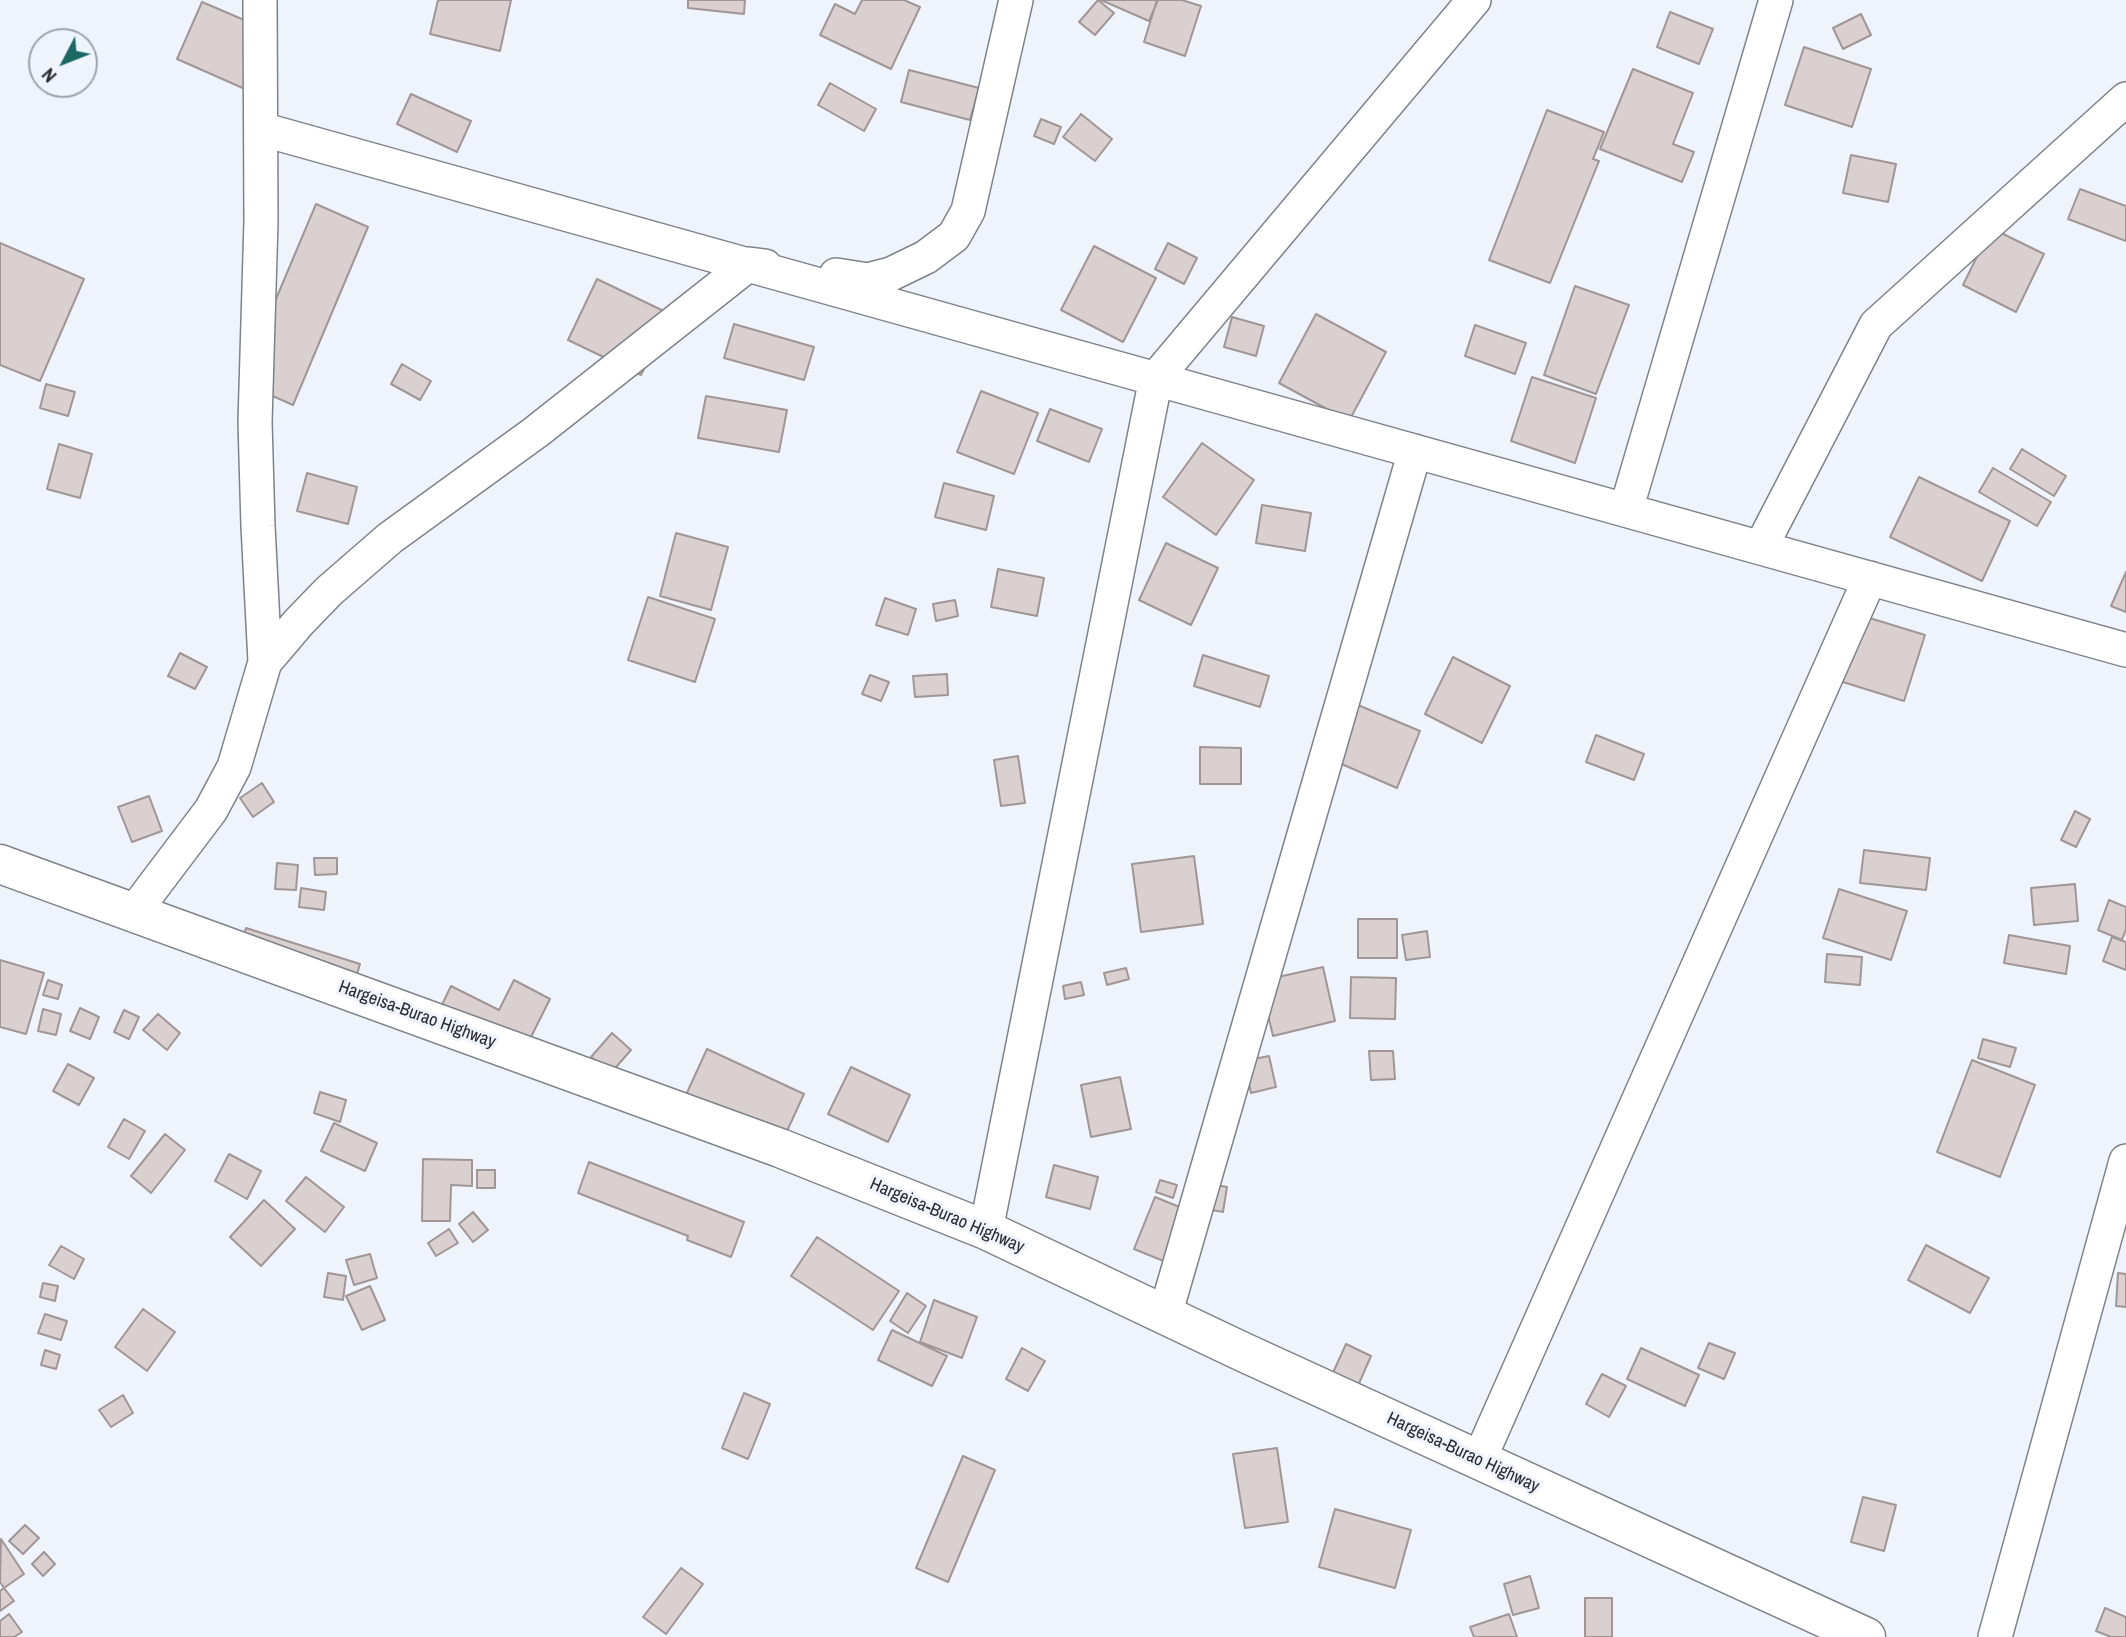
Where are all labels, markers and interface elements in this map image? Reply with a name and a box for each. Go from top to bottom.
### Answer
north arrow [28,28,98,98]
text: N [35,63,62,89]
street label: Hargeisa-Burao Highway [335,977,499,1053]
street label: Hargeisa-Burao Highway [867,1174,1027,1258]
street label: Hargeisa-Burao Highway [1383,1408,1543,1498]

